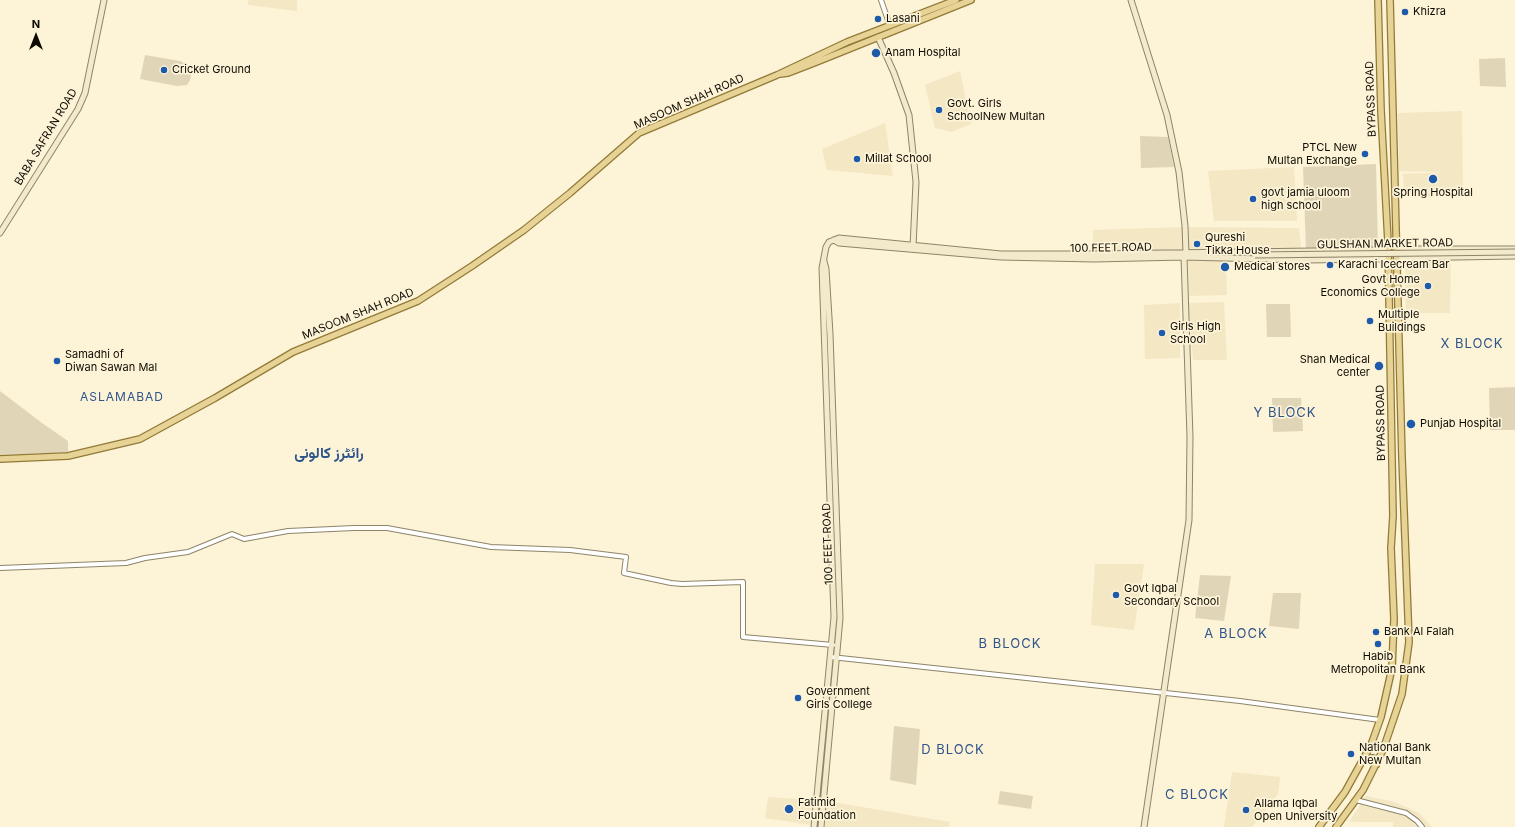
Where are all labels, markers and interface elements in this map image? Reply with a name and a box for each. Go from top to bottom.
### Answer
place label: Khizra [1413,5,1446,19]
marker: Khizra [1400,7,1410,17]
place label: Lasani [886,12,920,26]
marker: Lasani [873,14,883,24]
north arrow [16,16,56,56]
text: N [32,17,40,31]
place label: Anam Hospital [885,46,960,60]
marker: Anam Hospital [870,47,882,59]
street label: BYPASS ROAD [1363,61,1379,137]
place label: Cricket Ground [172,63,251,77]
marker: Cricket Ground [159,65,169,75]
street label: MASOOM SHAH ROAD [632,72,746,132]
street label: BABA SAFRAN ROAD [12,86,80,188]
place label: Govt. Girls SchoolNew Multan [947,97,1045,123]
marker: Govt. Girls SchoolNew Multan [934,105,944,115]
place label: PTCL New Multan Exchange [1267,141,1357,167]
marker: PTCL New Multan Exchange [1360,149,1370,159]
place label: Millat School [865,152,931,166]
marker: Millat School [852,154,862,164]
marker: Spring Hospital [1427,173,1439,185]
place label: govt jamia uloom high school [1261,186,1350,212]
place label: Spring Hospital [1393,186,1473,200]
marker: govt jamia uloom high school [1248,194,1258,204]
place label: Qureshi Tikka House [1205,231,1270,257]
street label: GULSHAN MARKET ROAD [1317,236,1453,252]
marker: Qureshi Tikka House [1192,239,1202,249]
street label: 100 FEET ROAD [1070,241,1152,255]
place label: Karachi Icecream Bar [1338,258,1449,272]
place label: Medical stores [1234,260,1310,274]
marker: Karachi Icecream Bar [1325,260,1335,270]
marker: Medical stores [1219,261,1231,273]
place label: Govt Home Economics College [1320,273,1420,299]
marker: Govt Home Economics College [1423,281,1433,291]
street label: MASOOM SHAH ROAD [300,286,416,342]
place label: Multiple Buildings [1378,308,1425,334]
marker: Multiple Buildings [1365,316,1375,326]
place label: Girls High School [1170,320,1221,346]
marker: Girls High School [1157,328,1167,338]
district label: X BLOCK [1440,336,1504,352]
place label: Samadhi of Diwan Sawan Mal [65,348,157,374]
place label: Shan Medical center [1300,353,1370,379]
marker: Samadhi of Diwan Sawan Mal [52,356,62,366]
marker: Shan Medical center [1373,360,1385,372]
street label: BYPASS ROAD [1374,385,1388,461]
district label: ASLAMABAD [80,390,164,404]
district label: Y BLOCK [1253,405,1317,421]
place label: Punjab Hospital [1420,417,1501,431]
marker: Punjab Hospital [1405,418,1417,430]
district label: رائٹرز کالونی [294,444,364,462]
street label: 100 FEET ROAD [820,503,836,585]
place label: Govt Iqbal Secondary School [1124,582,1219,608]
marker: Govt Iqbal Secondary School [1111,590,1121,600]
place label: Bank Al Falah [1384,625,1454,639]
district label: A BLOCK [1204,626,1268,642]
marker: Bank Al Falah [1371,627,1381,637]
district label: B BLOCK [979,636,1041,652]
marker: Habib Metropolitan Bank [1373,639,1383,649]
place label: Habib Metropolitan Bank [1331,650,1425,676]
place label: Government Girls College [806,685,872,711]
marker: Government Girls College [793,693,803,703]
place label: National Bank New Multan [1359,741,1431,767]
district label: D BLOCK [921,742,985,758]
marker: National Bank New Multan [1346,749,1356,759]
district label: C BLOCK [1165,787,1229,803]
place label: Fatimid Foundation [798,796,856,822]
place label: Allama Iqbal Open University [1254,797,1337,823]
marker: Fatimid Foundation [783,803,795,815]
marker: Allama Iqbal Open University [1241,805,1251,815]

